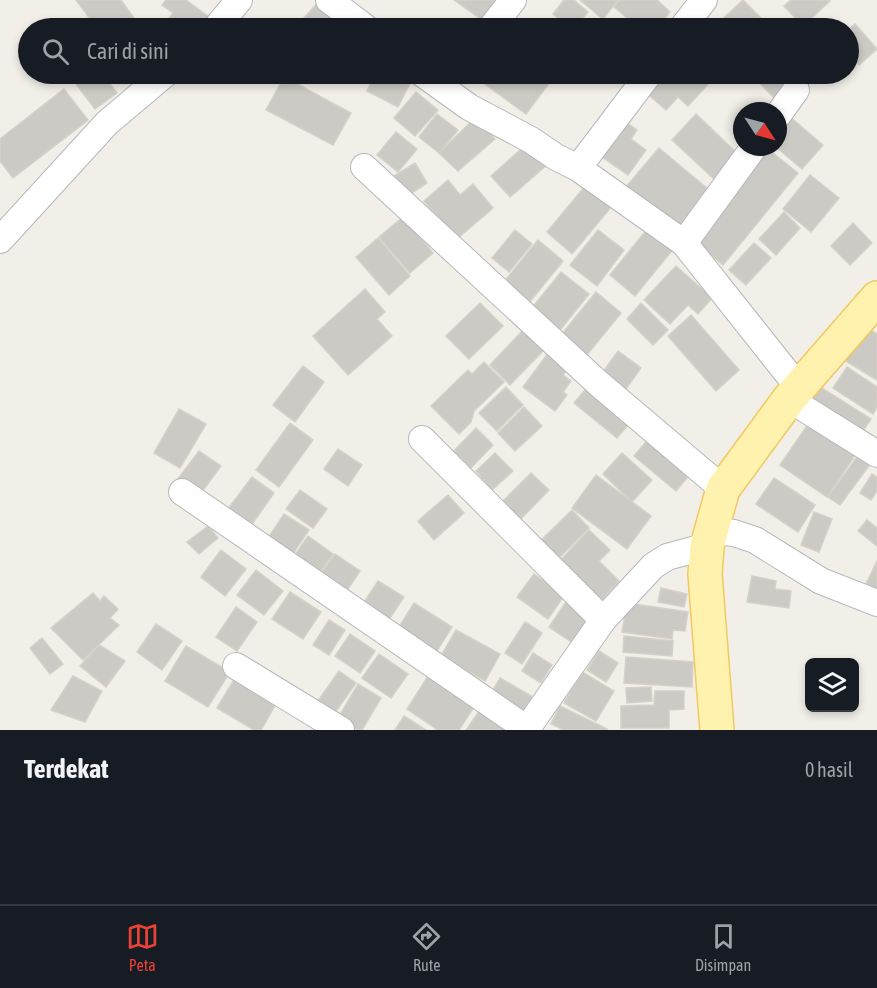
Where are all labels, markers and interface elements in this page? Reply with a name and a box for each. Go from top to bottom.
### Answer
search box [18,18,859,84]
icon: search [39,35,72,68]
text: Cari di sini [87,38,169,64]
north arrow [733,102,787,156]
map controls [805,658,859,712]
button: layers [805,658,859,712]
text: Terdekat [24,754,108,784]
text: 0 hasil [805,758,853,781]
tab: Peta [126,920,159,974]
tab: Rute [410,920,443,974]
tab: Disimpan [695,920,751,974]

